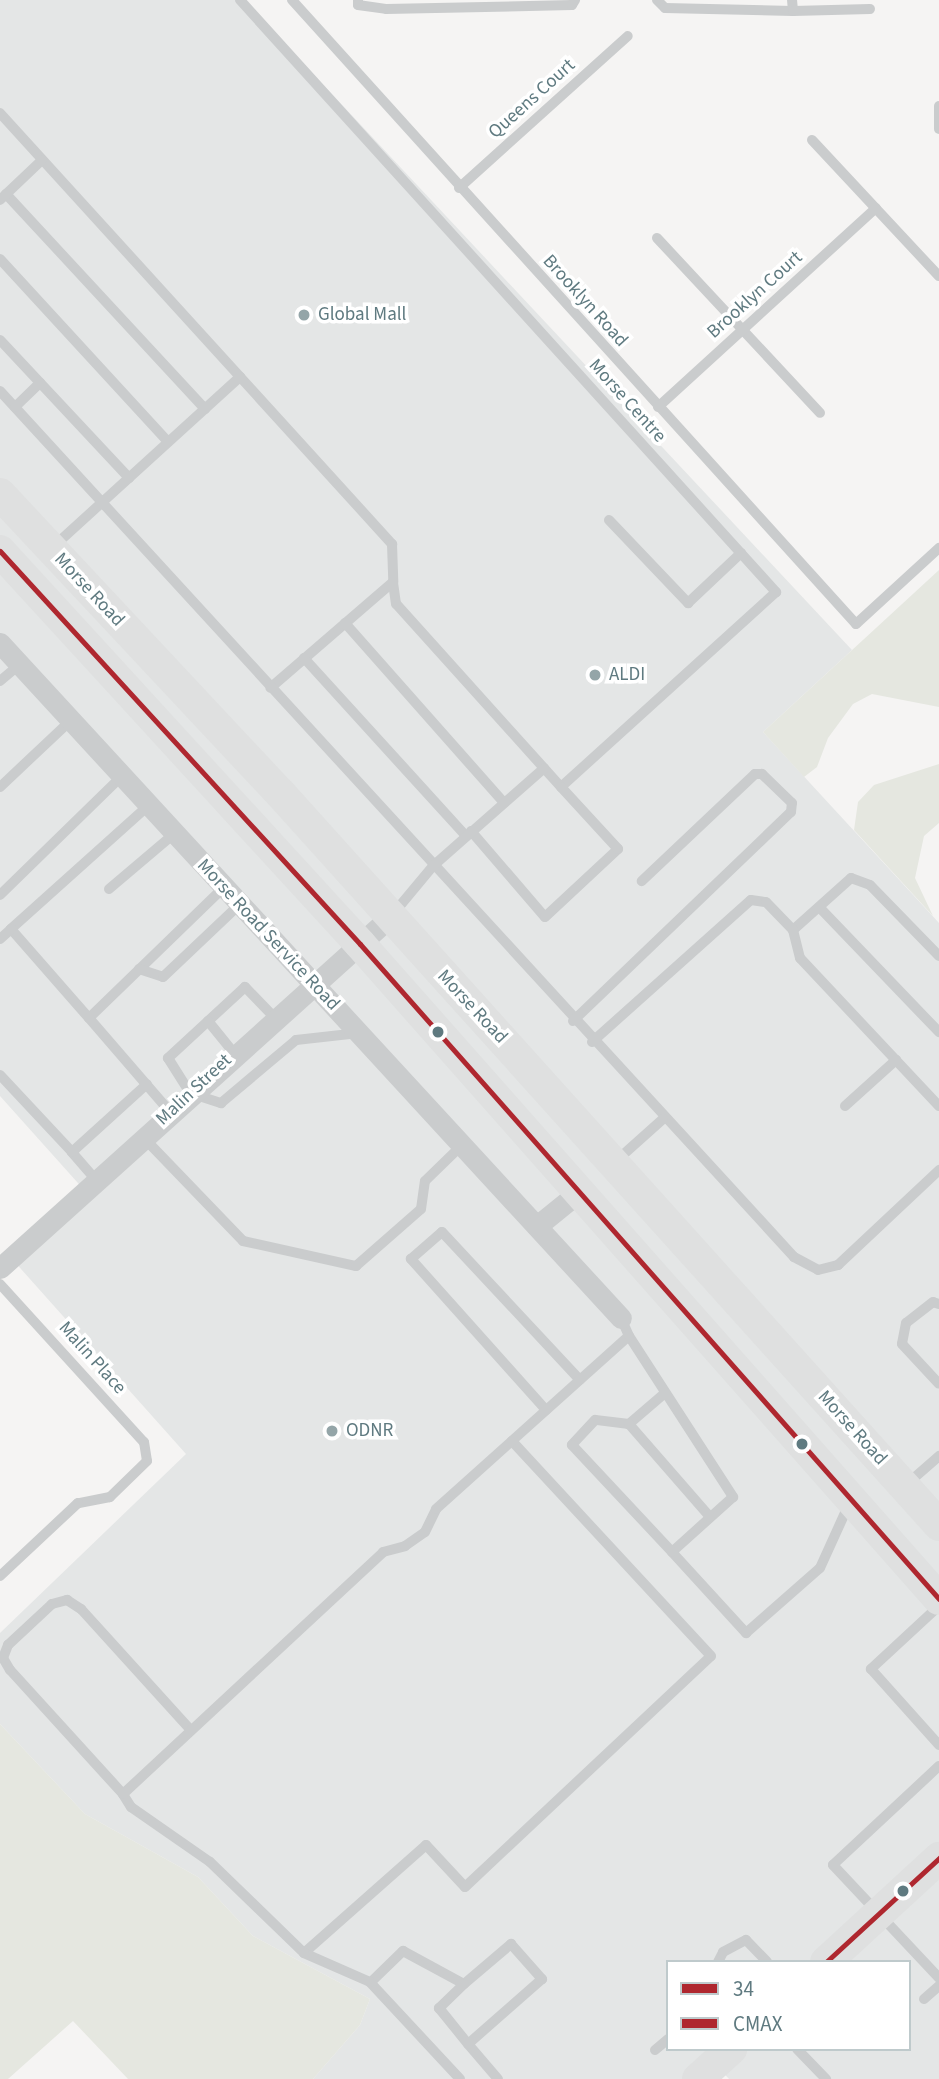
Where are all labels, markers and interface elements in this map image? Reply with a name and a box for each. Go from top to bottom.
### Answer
street label: Queens Court [484,54,580,144]
street label: Brooklyn Court [703,246,807,344]
street label: Brooklyn Road [538,250,632,352]
place label: Global Mall [318,304,406,326]
marker: Global Mall [296,307,312,323]
street label: Morse Centre [583,354,671,448]
street label: Morse Road [49,548,129,632]
place label: ALDI [609,664,645,686]
marker: ALDI [587,667,603,683]
street label: Morse Road Service Road [192,855,344,1015]
street label: Morse Road [432,965,512,1049]
unlabelled marker [431,1025,445,1039]
street label: Malin Street [152,1049,236,1131]
street label: Malin Place [53,1317,131,1399]
street label: Morse Road [813,1386,891,1470]
place label: ODNR [346,1420,393,1442]
marker: ODNR [324,1423,340,1439]
unlabelled marker [795,1437,809,1451]
unlabelled marker [896,1884,910,1898]
legend [666,1960,911,2051]
text: 34 [733,1974,754,2004]
text: CMAX [733,2009,783,2039]

